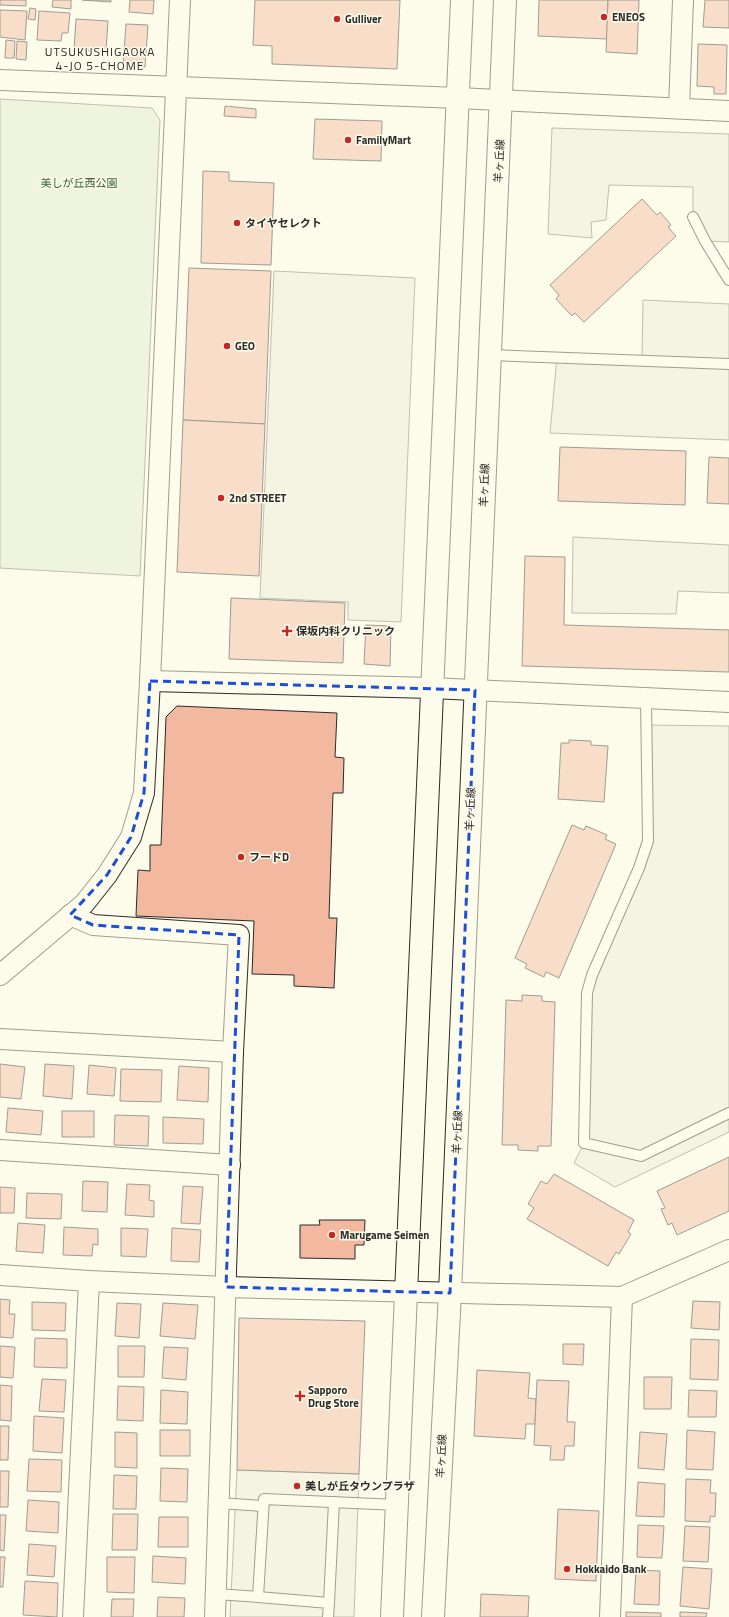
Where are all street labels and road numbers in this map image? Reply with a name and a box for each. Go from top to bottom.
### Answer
street label: 羊ヶ丘線 [490,139,508,183]
street label: 羊ヶ丘線 [475,463,493,507]
street label: 羊ヶ丘線 [461,787,479,831]
street label: 羊ヶ丘線 [448,1110,466,1154]
street label: 羊ヶ丘線 [432,1434,450,1478]

